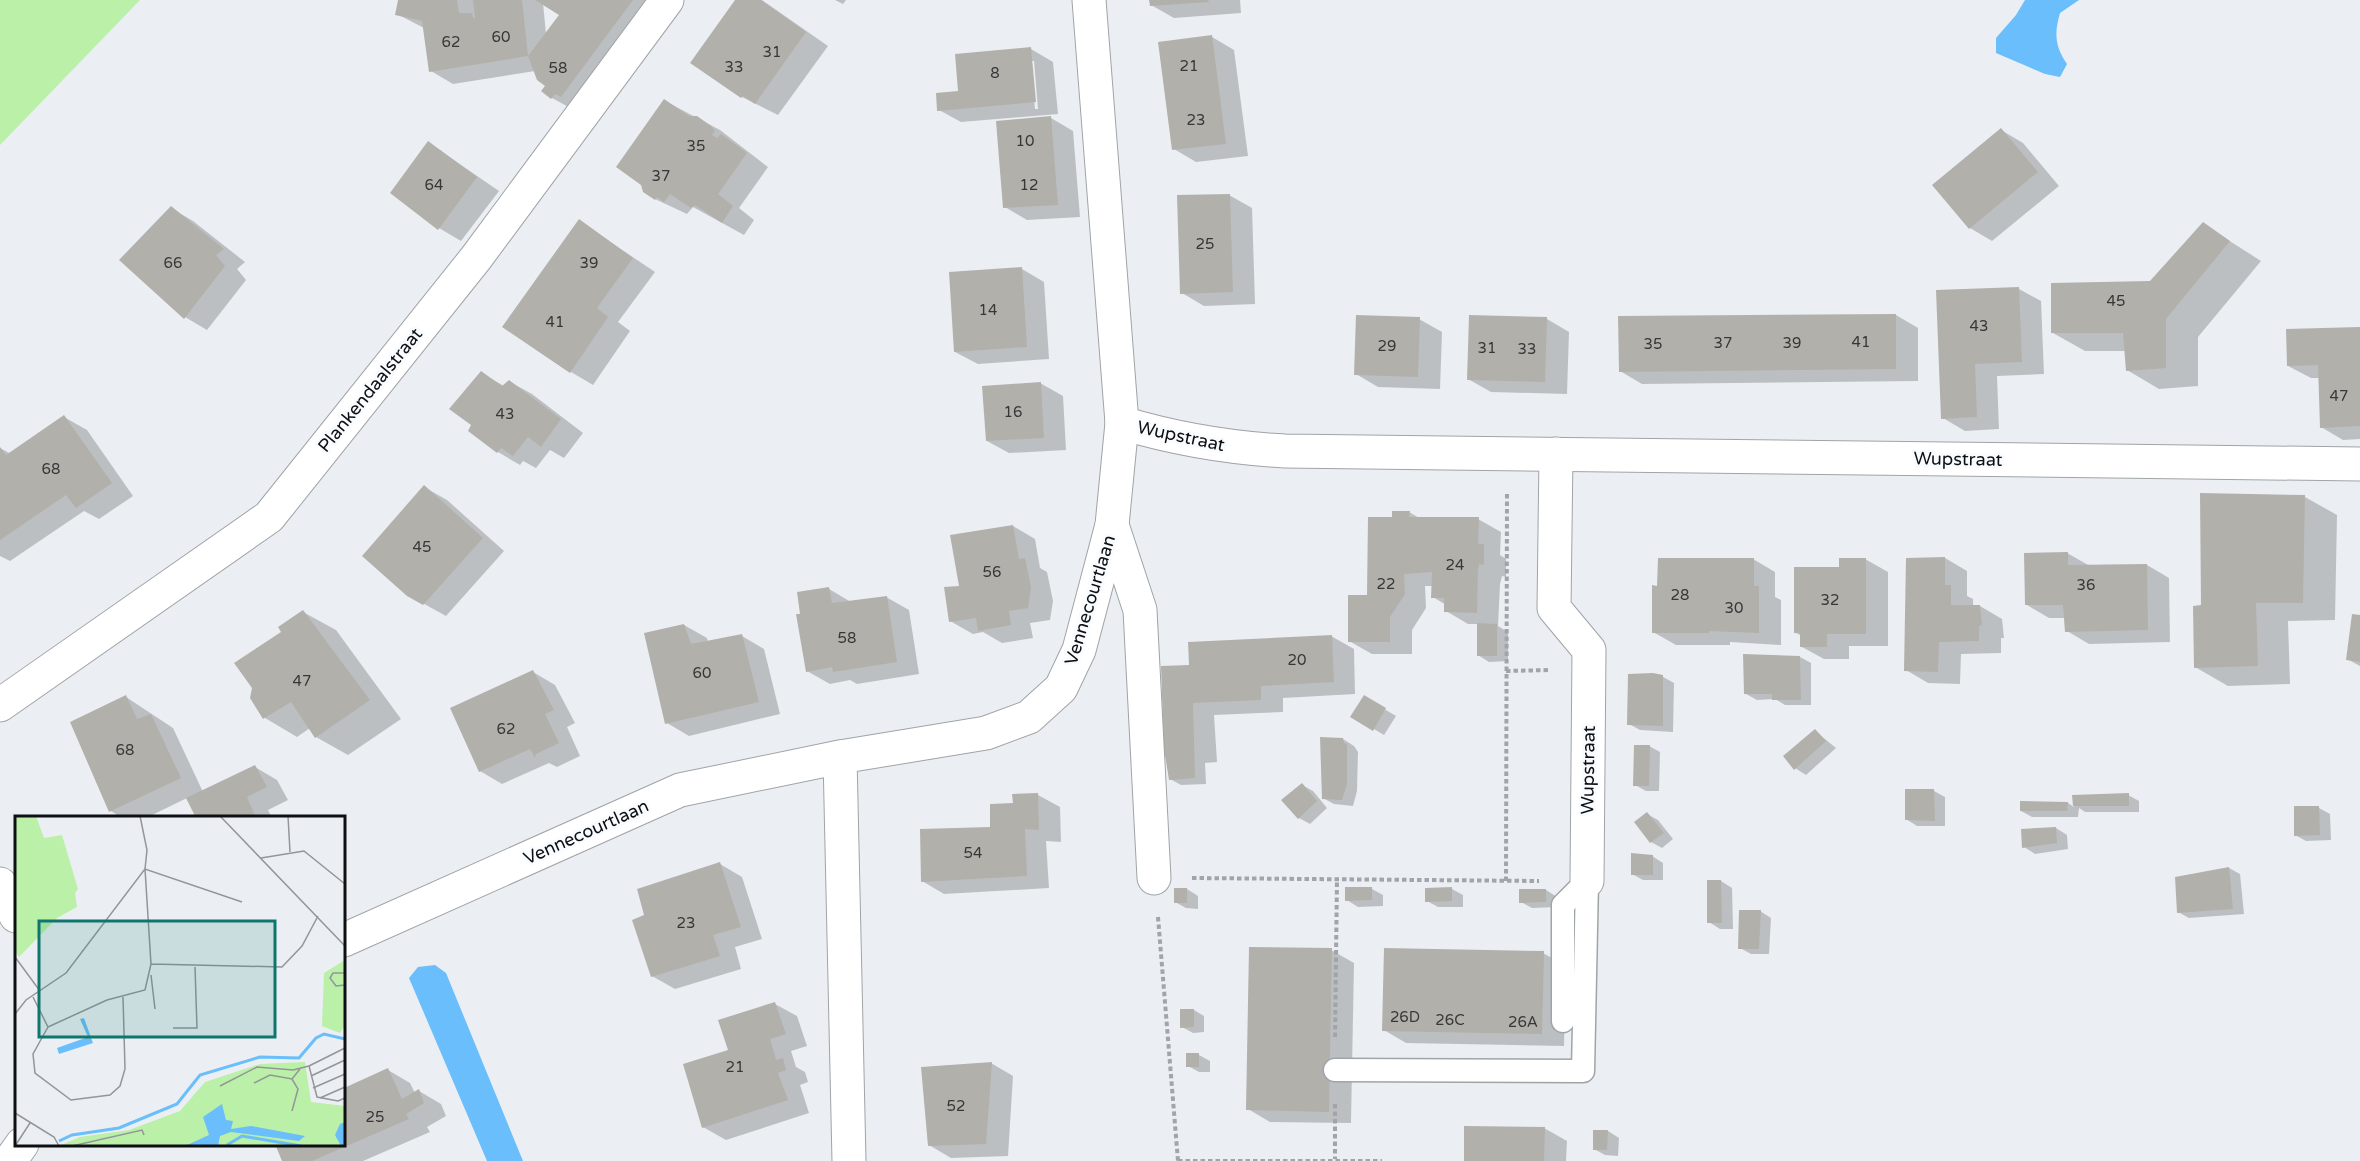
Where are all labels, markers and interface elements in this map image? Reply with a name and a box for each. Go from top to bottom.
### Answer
house number: 60 [492,28,510,46]
house number: 62 [442,33,460,51]
house number: 31 [763,43,781,61]
house number: 21 [1180,57,1198,75]
house number: 33 [725,58,743,76]
house number: 58 [549,59,567,77]
house number: 8 [990,64,1000,82]
house number: 23 [1187,111,1205,129]
house number: 10 [1016,132,1034,150]
house number: 35 [687,137,705,155]
house number: 37 [652,167,670,185]
house number: 64 [425,176,443,194]
house number: 12 [1020,176,1038,194]
house number: 25 [1196,235,1214,253]
house number: 66 [164,254,182,272]
house number: 39 [580,254,598,272]
house number: 45 [2107,292,2125,310]
house number: 14 [979,301,997,319]
house number: 41 [546,313,564,331]
house number: 43 [1970,317,1988,335]
street label: Plankendaalstraat [313,323,427,457]
house number: 41 [1852,333,1870,351]
house number: 37 [1714,334,1732,352]
house number: 39 [1783,334,1801,352]
house number: 35 [1644,335,1662,353]
house number: 29 [1378,337,1396,355]
house number: 31 [1478,339,1496,357]
house number: 33 [1518,340,1536,358]
house number: 47 [2330,387,2348,405]
house number: 16 [1004,403,1022,421]
house number: 43 [496,405,514,423]
street label: Wupstraat [1135,416,1227,456]
street label: Wupstraat [1913,447,2003,471]
house number: 68 [42,460,60,478]
street label: Vennecourtlaan [1060,532,1120,668]
house number: 45 [413,538,431,556]
house number: 24 [1446,556,1464,574]
house number: 56 [983,563,1001,581]
house number: 22 [1377,575,1395,593]
house number: 36 [2077,576,2095,594]
house number: 28 [1671,586,1689,604]
house number: 32 [1821,591,1839,609]
house number: 30 [1725,599,1743,617]
house number: 58 [838,629,856,647]
house number: 20 [1288,651,1306,669]
house number: 60 [693,664,711,682]
house number: 47 [293,672,311,690]
house number: 62 [497,720,515,738]
street label: Wupstraat [1576,725,1600,815]
house number: 68 [116,741,134,759]
street label: Vennecourtlaan [520,795,652,869]
inset map [15,816,345,1146]
house number: 54 [964,844,982,862]
house number: 23 [677,914,695,932]
house number: 26D [1390,1008,1420,1026]
house number: 26C [1435,1011,1465,1029]
house number: 26A [1508,1013,1538,1031]
house number: 21 [726,1058,744,1076]
house number: 52 [947,1097,965,1115]
house number: 25 [366,1108,384,1126]

